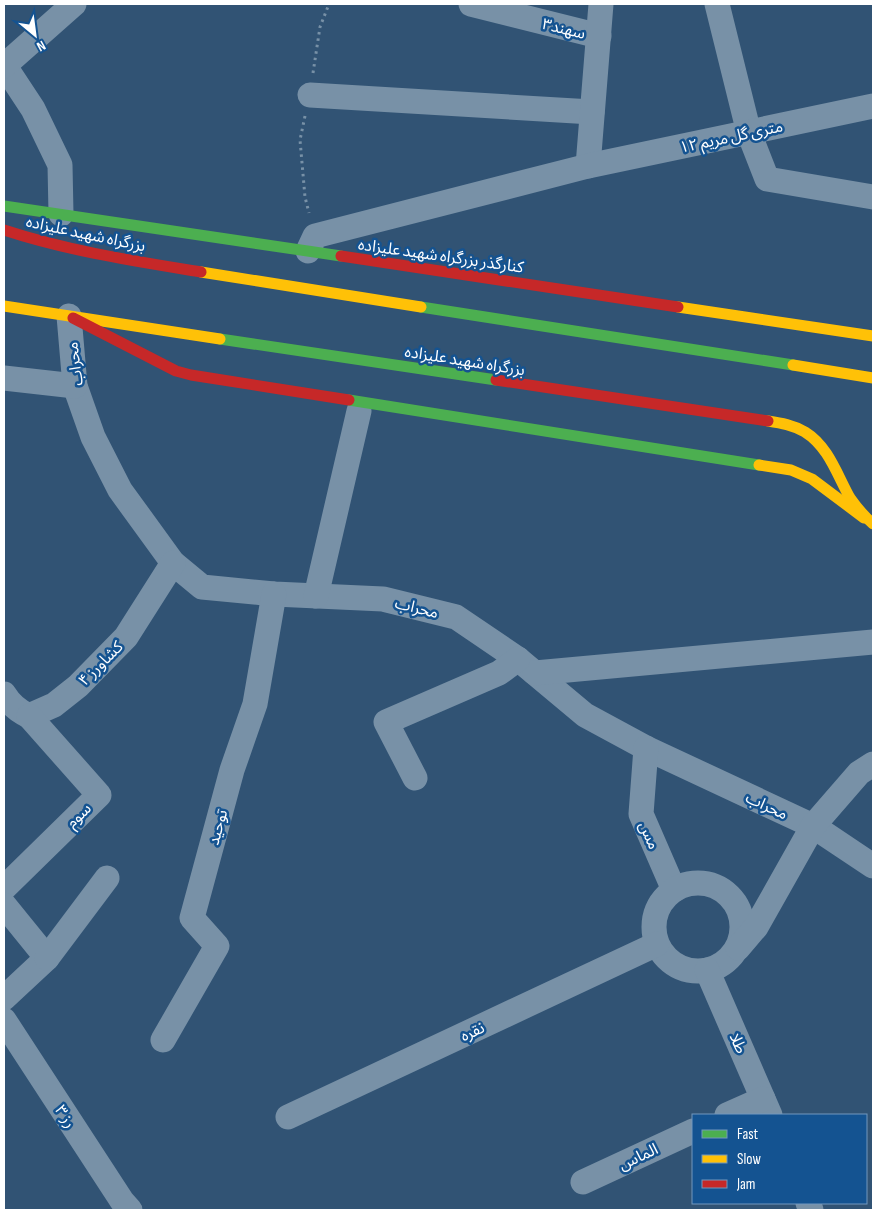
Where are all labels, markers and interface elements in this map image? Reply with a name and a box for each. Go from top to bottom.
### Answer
north arrow [10,10,60,60]
street label: سهند۳ [540,15,587,44]
text: N [34,37,48,55]
street label: ۱۲ متری گل مریم [678,117,785,160]
street label: بزرگراه شهید علیزاده [24,213,147,256]
street label: کنارگذر بزرگراه شهید علیزاده [357,235,525,278]
street label: محراب [63,341,88,387]
street label: بزرگراه شهید علیزاده [403,343,526,380]
street label: محراب [393,594,440,623]
street label: کشاورز ۴ [75,637,128,690]
street label: محراب [742,788,790,824]
street label: سوم [62,799,97,834]
street label: توحید [205,807,232,847]
street label: مس [634,819,663,853]
street label: نقره [458,1019,488,1046]
street label: طلا [725,1030,750,1057]
street label: رز ۳ [50,1102,79,1132]
legend [692,1114,867,1204]
text: Fast [737,1125,759,1144]
street label: الماس [616,1140,661,1175]
text: Slow [737,1150,761,1169]
text: Jam [736,1175,755,1194]

